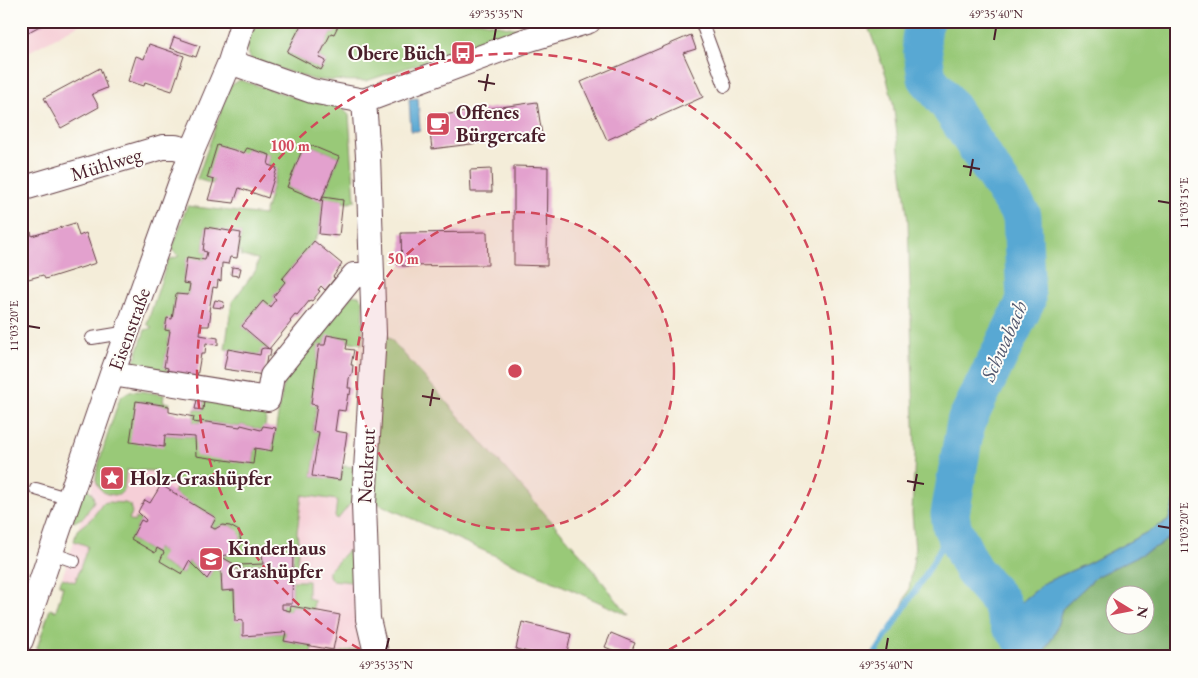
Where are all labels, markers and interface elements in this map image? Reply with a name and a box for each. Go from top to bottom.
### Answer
text: 49°35'35"N [469,6,523,22]
text: 49°35'40"N [969,6,1023,22]
place label: Obere Büch [348,40,446,66]
bus stop icon: Obere Büch [450,40,476,66]
place label: Offenes Bürgercafe [456,99,546,148]
cafe icon: Offenes Bürgercafe [425,111,451,137]
text: 100 m [270,136,310,155]
street label: Mühlweg [67,141,145,187]
text: 11°03'15"E [1176,177,1192,229]
text: 50 m [387,249,419,268]
street label: Eisenstraße [102,284,156,374]
water label: Schwabach [973,296,1033,386]
text: 11°03'20"E [6,300,22,352]
centre of rings [506,362,524,380]
street label: Neukreut [351,427,381,504]
place icon: Holz-Grashüpfer [99,465,125,491]
place label: Holz-Grashüpfer [130,465,272,491]
text: 11°03'20"E [1176,502,1192,554]
place label: Kinderhaus Grashüpfer [228,535,326,584]
school or university icon: Kinderhaus Grashüpfer [198,546,224,572]
north arrow [1106,586,1156,636]
text: N [1133,605,1153,620]
text: 49°35'35"N [359,657,413,673]
text: 49°35'40"N [859,657,913,673]

